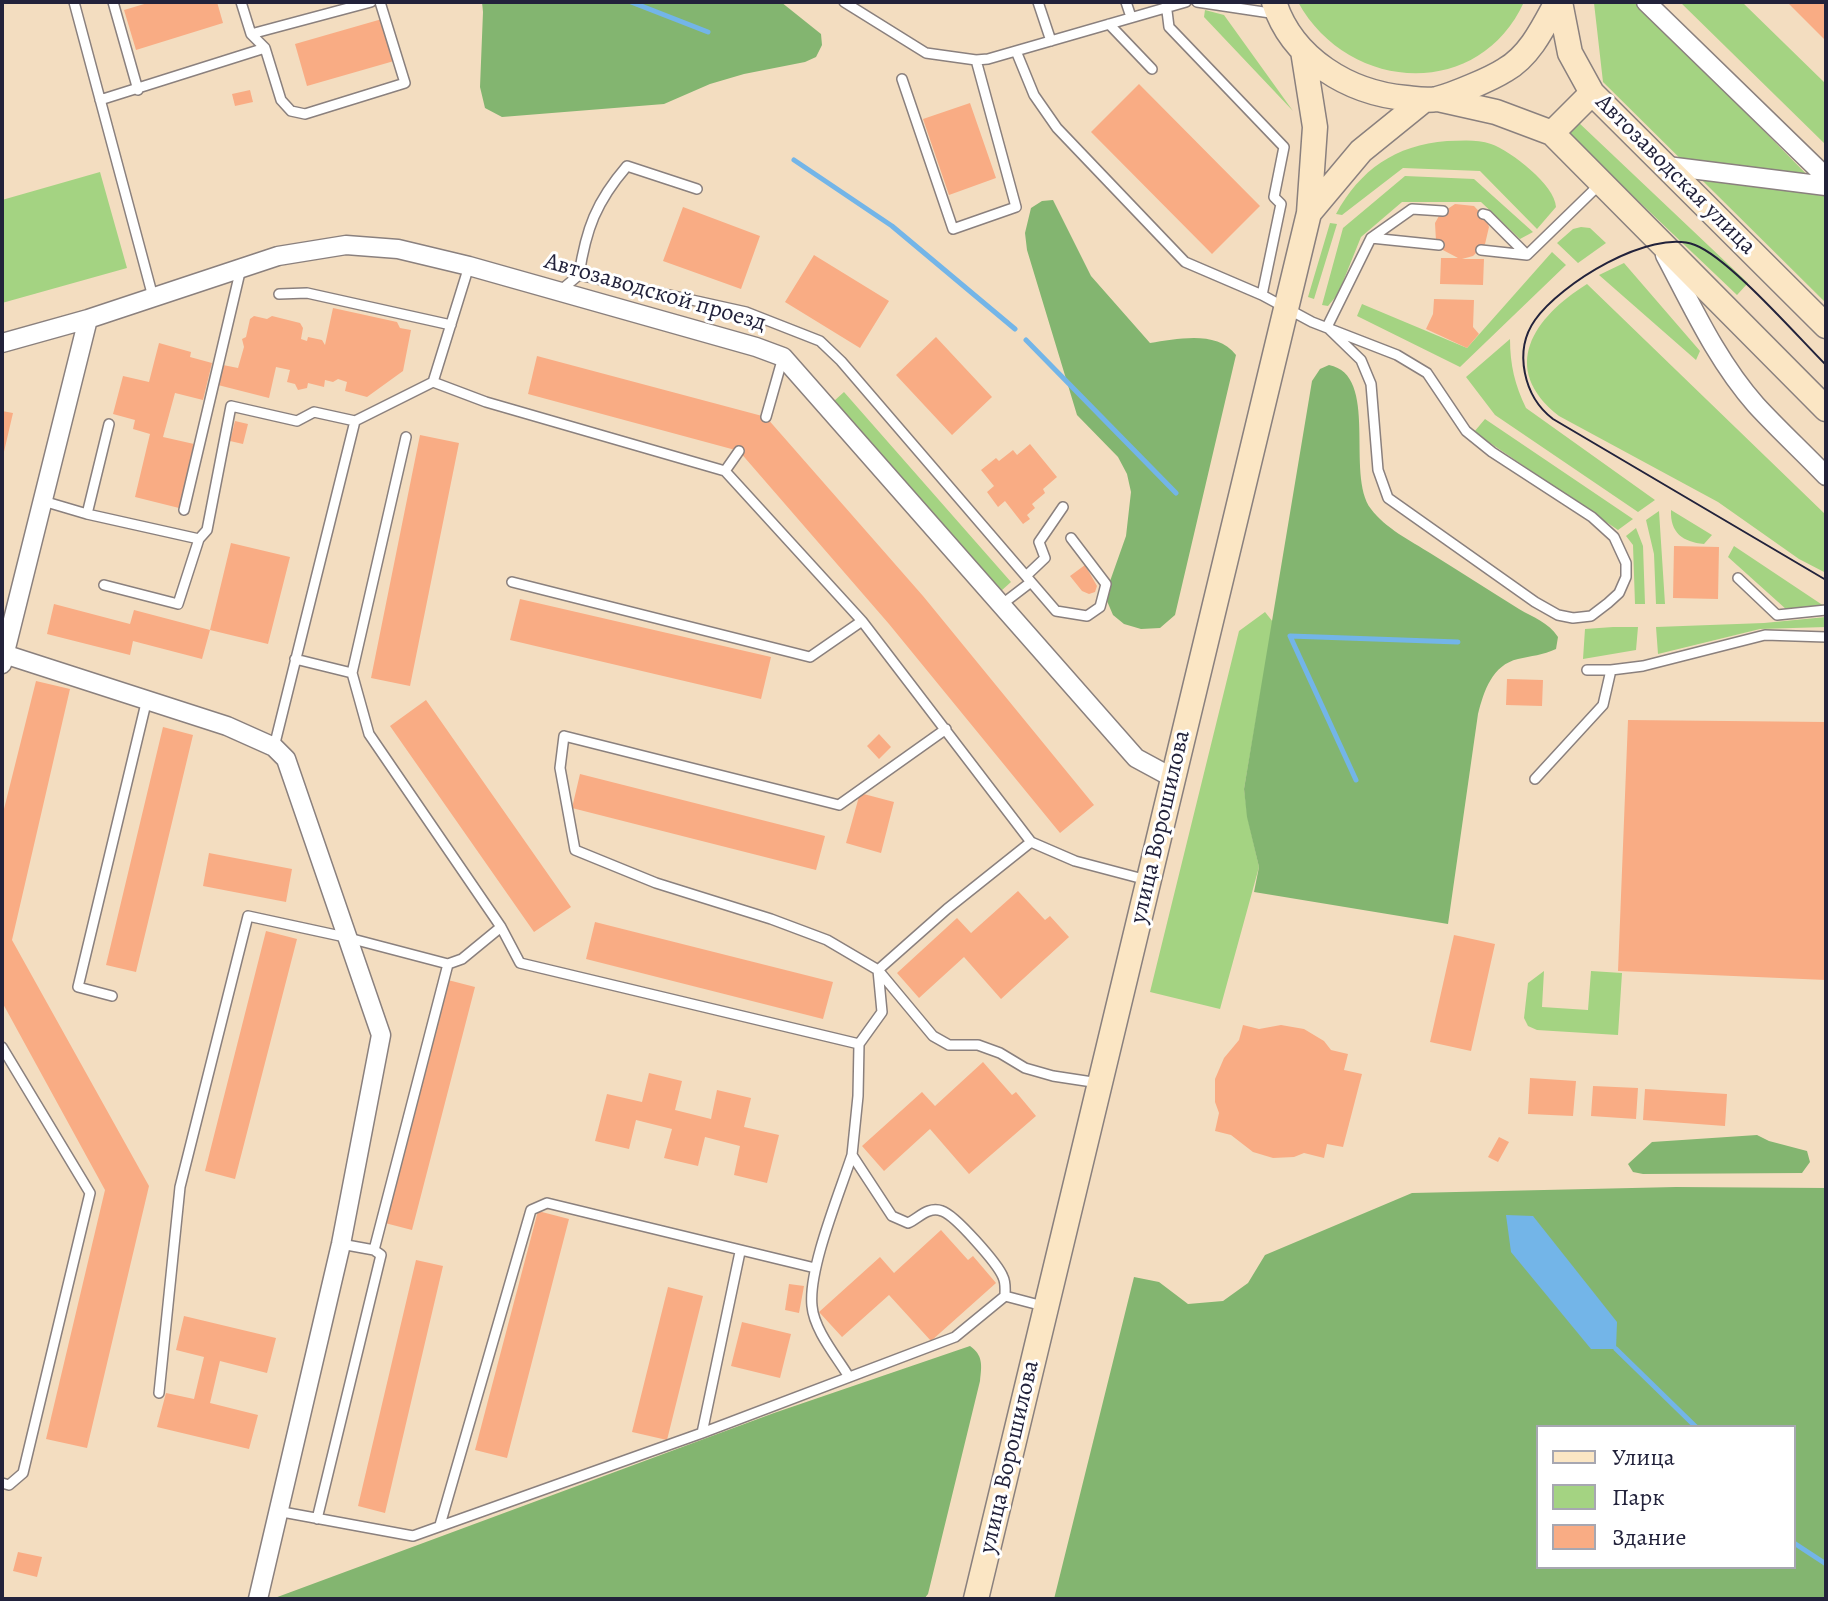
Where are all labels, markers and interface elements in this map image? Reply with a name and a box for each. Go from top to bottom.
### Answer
street label: Автозаводская улица [1589,89,1761,261]
street label: Автозаводской проезд [541,248,769,338]
street label: улица Ворошилова [1125,728,1197,926]
street label: улица Ворошилова [974,1358,1046,1556]
legend [1536,1425,1796,1569]
text: Улица [1612,1441,1675,1473]
text: Парк [1612,1481,1665,1513]
text: Здание [1612,1521,1687,1553]

